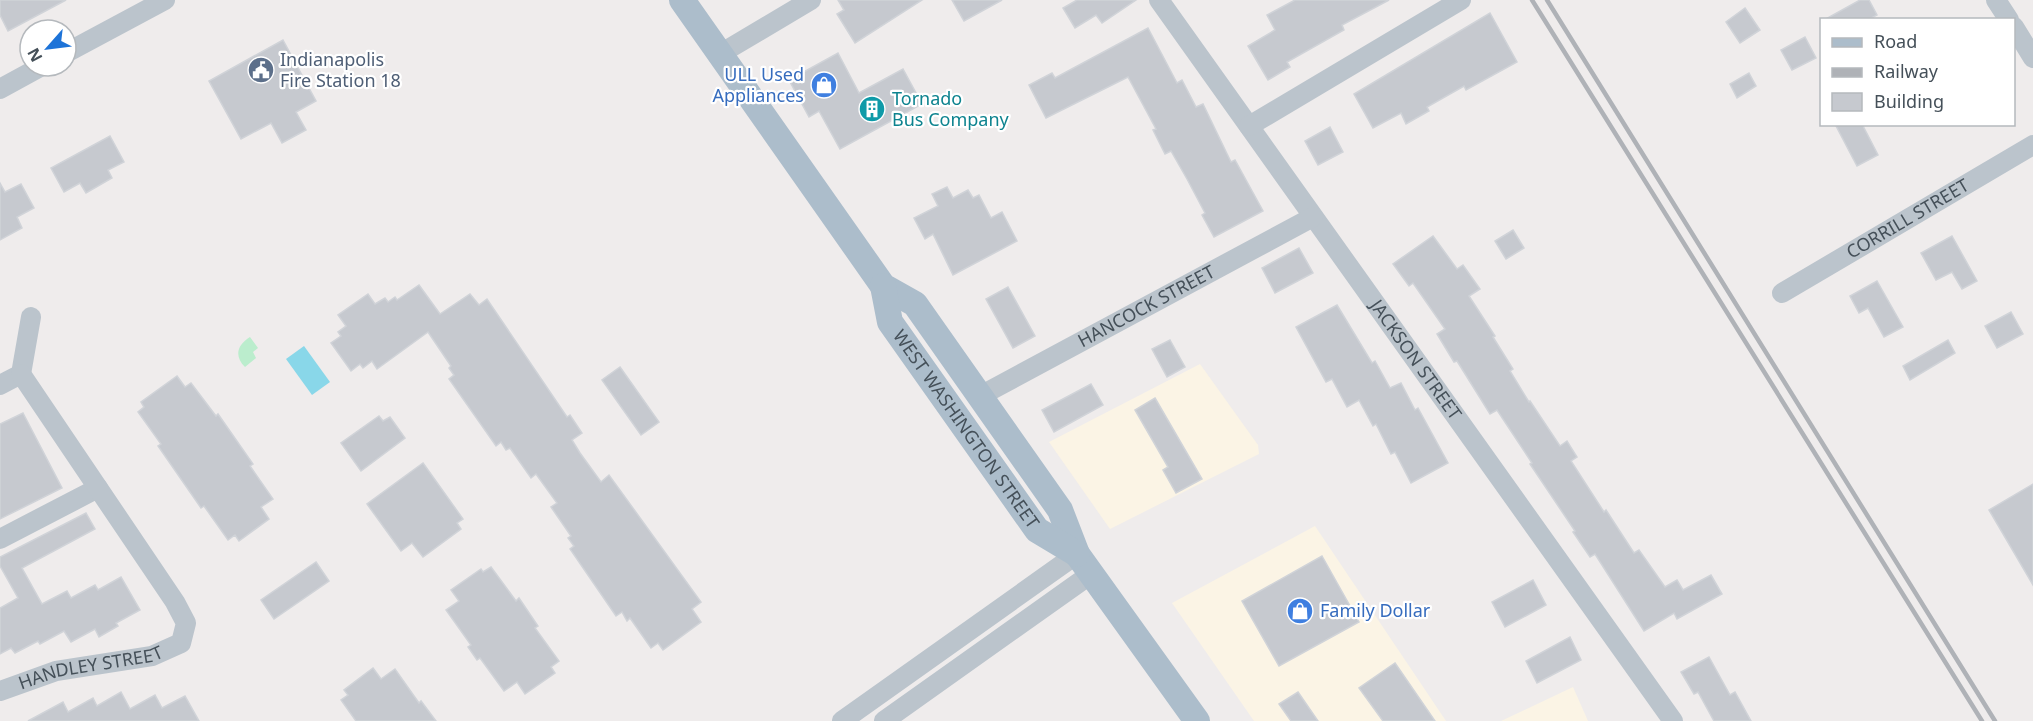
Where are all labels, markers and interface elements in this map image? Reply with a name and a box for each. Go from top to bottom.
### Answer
north arrow [18,18,78,78]
legend [1820,18,2015,126]
text: Road [1874,29,1917,53]
text: N [22,44,48,66]
place label: Indianapolis Fire Station 18 [280,47,401,92]
public building icon: Indianapolis Fire Station 18 [246,55,276,85]
text: Railway [1874,59,1939,83]
place label: ULL Used Appliances [712,62,804,107]
shop icon: ULL Used Appliances [809,70,839,100]
place label: Tornado Bus Company [892,86,1010,131]
text: Building [1874,89,1944,113]
building icon: Tornado Bus Company [857,94,887,124]
street label: CORRILL STREET [1842,173,1973,263]
street label: HANCOCK STREET [1073,259,1219,352]
street label: JACKSON STREET [1364,293,1467,424]
street label: WEST WASHINGTON STREET [888,324,1045,533]
shop icon: Family Dollar [1285,596,1315,626]
place label: Family Dollar [1320,598,1431,622]
street label: HANDLEY STREET [15,640,167,694]

